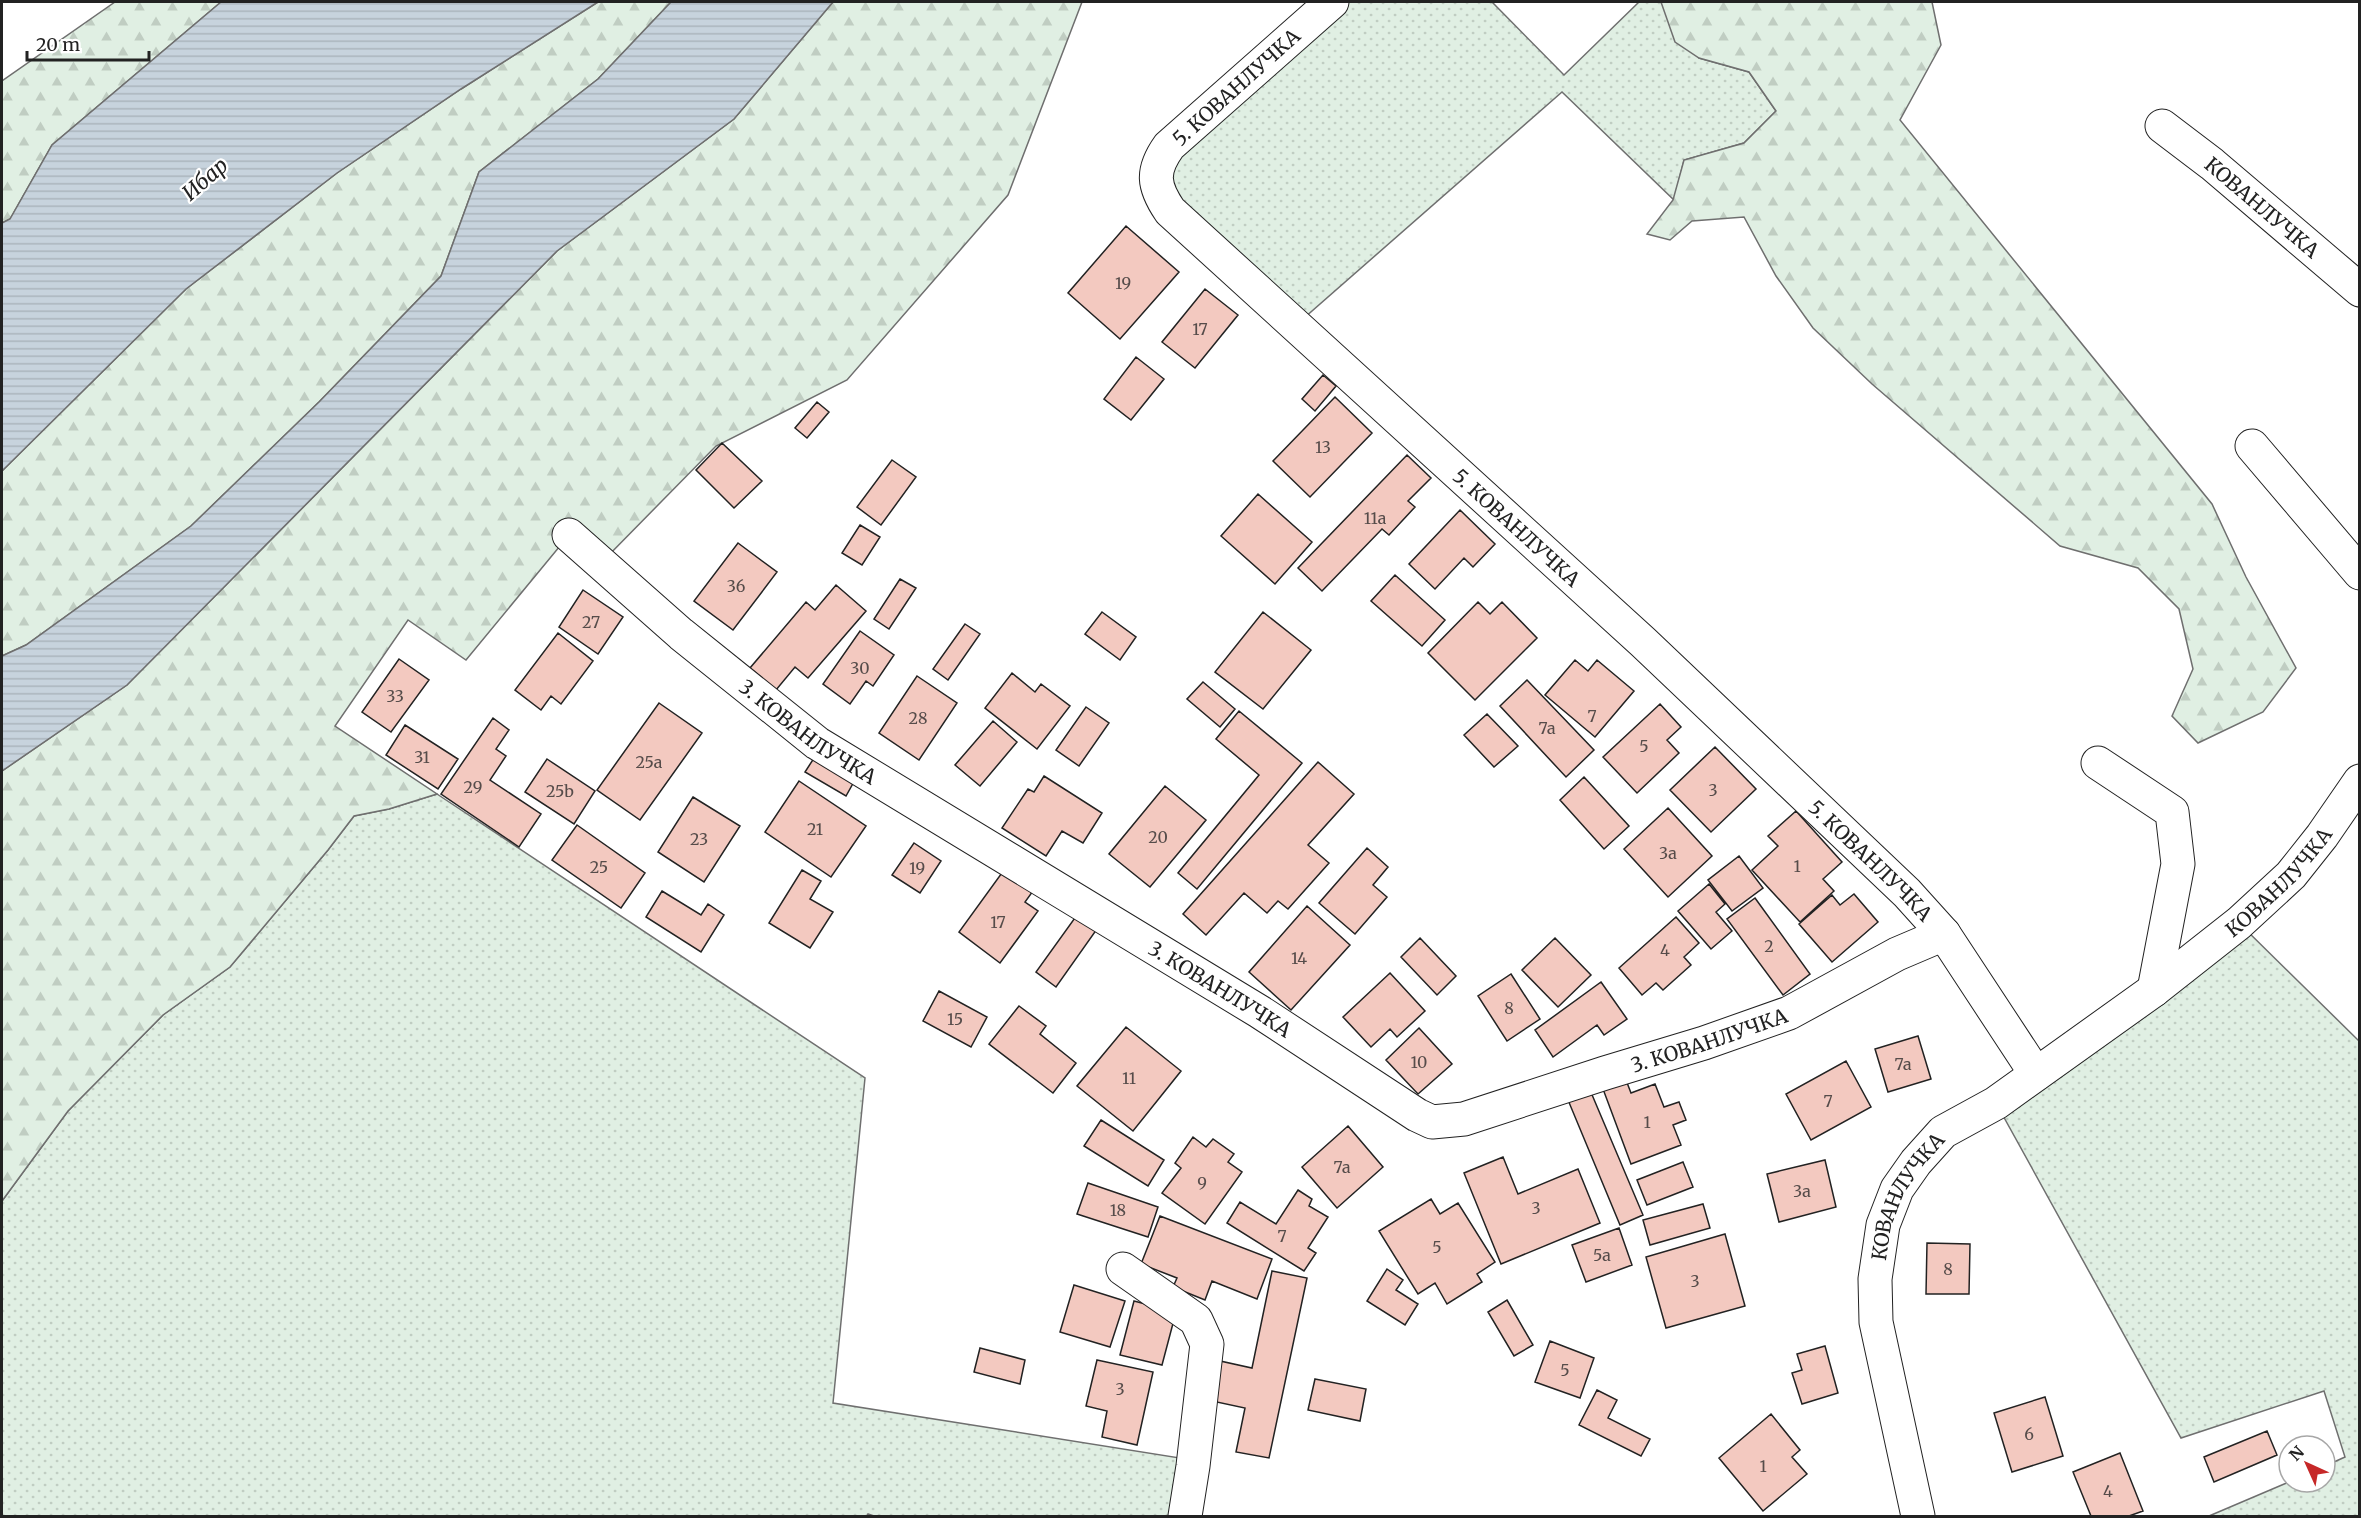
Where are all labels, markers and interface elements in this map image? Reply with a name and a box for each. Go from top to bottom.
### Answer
street label: 5. КОВАНЛУЧКА [1167,23,1306,151]
scale bar [27,24,148,62]
text: 20 m [36,33,80,56]
street label: КОВАНЛУЧКА [2200,151,2326,263]
water label: Ибар [177,152,233,206]
house number: 19 [1115,273,1131,293]
house number: 17 [1192,319,1208,339]
house number: 13 [1315,437,1331,457]
street label: 5. КОВАНЛУЧКА [1448,463,1586,592]
house number: 11a [1364,508,1387,528]
house number: 36 [727,576,746,596]
house number: 27 [582,612,600,632]
house number: 30 [850,658,870,678]
street label: 3. КОВАНЛУЧКА [735,674,882,789]
house number: 33 [386,686,404,706]
house number: 7 [1587,706,1597,726]
house number: 28 [909,708,927,728]
house number: 7a [1538,718,1556,738]
house number: 5 [1639,736,1649,756]
house number: 31 [414,747,430,767]
house number: 25a [636,752,663,772]
house number: 29 [464,777,482,797]
house number: 3 [1708,780,1718,800]
house number: 25b [546,781,574,801]
street label: 5. КОВАНЛУЧКА [1804,794,1939,926]
house number: 21 [807,819,823,839]
street label: КОВАНЛУЧКА [2220,822,2337,942]
house number: 20 [1148,827,1168,847]
house number: 23 [690,829,708,849]
house number: 3a [1659,843,1677,863]
house number: 1 [1793,856,1801,876]
house number: 25 [590,857,608,877]
house number: 19 [909,858,925,878]
house number: 17 [990,912,1006,932]
street label: 3. КОВАНЛУЧКА [1144,935,1297,1042]
house number: 2 [1764,936,1774,956]
house number: 4 [1660,940,1670,960]
house number: 14 [1291,948,1307,968]
house number: 8 [1504,998,1514,1018]
street label: 3. КОВАНЛУЧКА [1628,1002,1791,1077]
house number: 15 [947,1009,963,1029]
house number: 10 [1411,1052,1427,1072]
house number: 7a [1894,1054,1912,1074]
house number: 11 [1122,1068,1136,1088]
house number: 7 [1823,1091,1833,1111]
house number: 1 [1643,1112,1651,1132]
street label: КОВАНЛУЧКА [1865,1127,1950,1262]
house number: 7a [1333,1157,1351,1177]
house number: 9 [1197,1173,1207,1193]
house number: 3a [1793,1181,1811,1201]
house number: 3 [1531,1198,1541,1218]
house number: 18 [1110,1200,1126,1220]
house number: 7 [1277,1226,1287,1246]
house number: 5 [1432,1237,1442,1257]
house number: 5a [1593,1245,1611,1265]
house number: 8 [1943,1259,1953,1279]
house number: 3 [1690,1271,1700,1291]
house number: 5 [1560,1360,1570,1380]
house number: 3 [1115,1379,1125,1399]
house number: 6 [2024,1424,2034,1444]
north arrow [2277,1434,2337,1494]
text: N [2285,1442,2308,1465]
house number: 1 [1759,1456,1767,1476]
house number: 4 [2103,1481,2113,1501]

